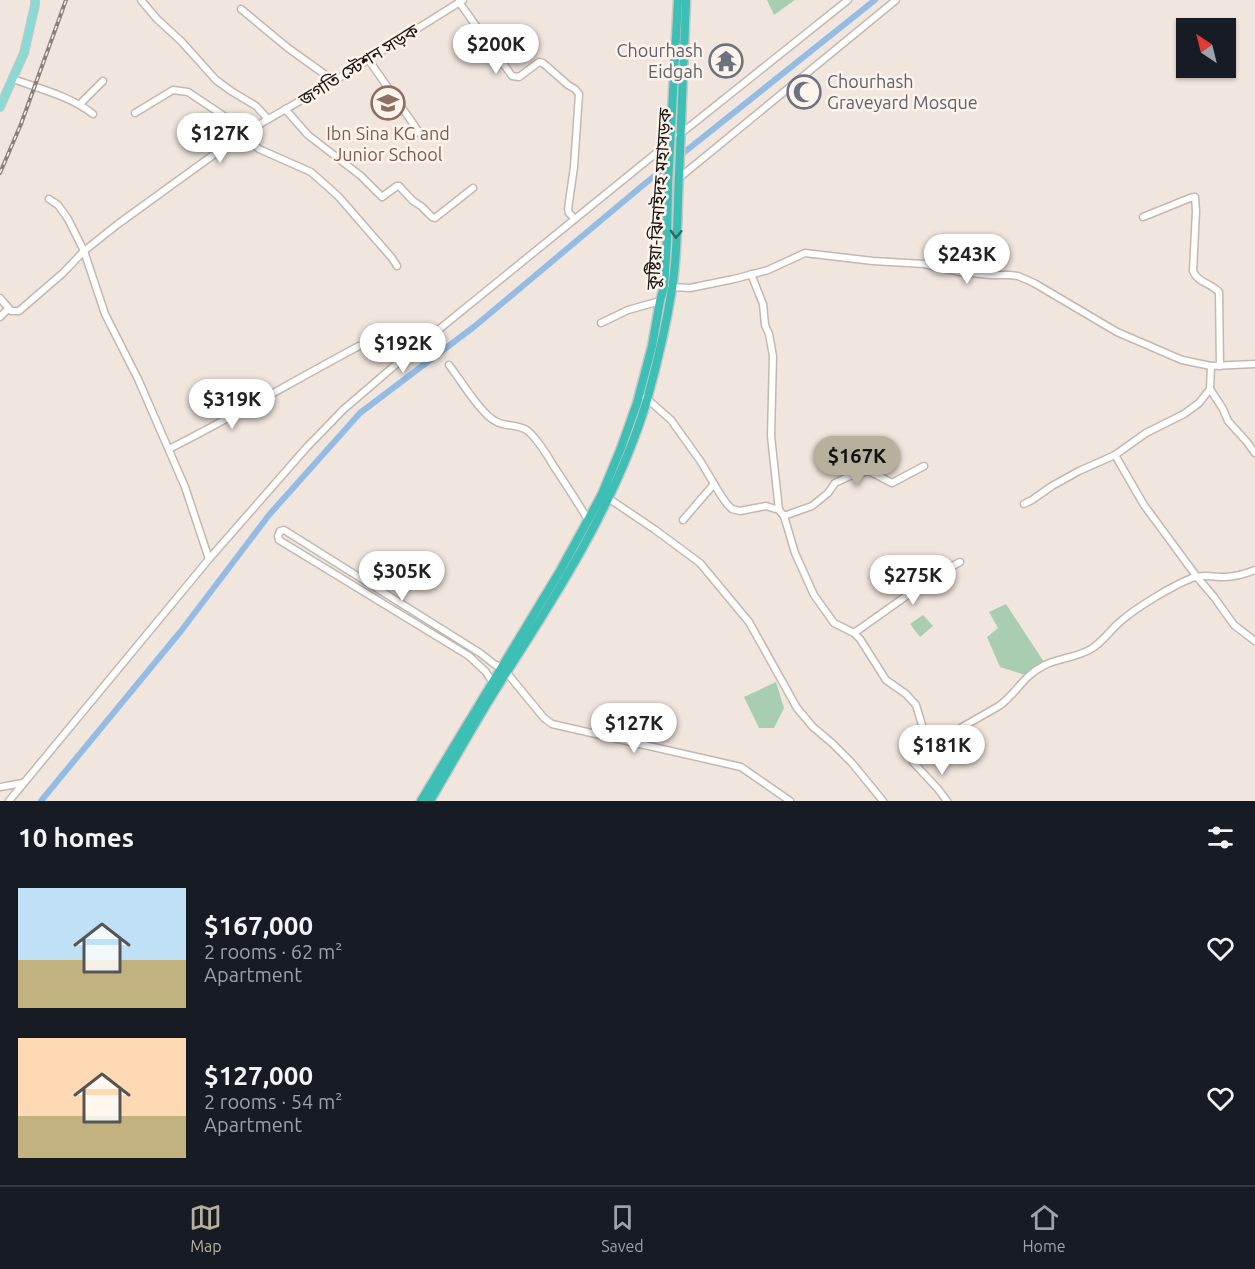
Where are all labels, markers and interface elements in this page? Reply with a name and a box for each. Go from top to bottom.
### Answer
north arrow [1176,18,1236,78]
map controls [1176,18,1236,78]
street label: জগতি স্টেশন সড়ক [294,19,422,110]
pin: $200K [454,24,538,75]
text: $200K [467,32,525,55]
place label: Chourhash Eidgah [616,40,703,81]
temple icon: Chourhash Eidgah [708,43,744,79]
place label: Chourhash Graveyard Mosque [827,71,978,112]
mosque icon: Chourhash Graveyard Mosque [786,74,822,110]
school or university icon: Ibn Sina KG and Junior School [370,85,406,121]
street label: কুষ্টিয়া-ঝিনাইদহ মহাসড়ক [642,107,676,292]
pin: $127K [178,113,262,164]
text: $127K [191,121,249,144]
place label: Ibn Sina KG and Junior School [326,123,450,164]
one-way arrow [670,230,683,239]
pin: $243K [925,234,1009,285]
text: $243K [938,242,996,265]
pin: $192K [361,323,445,374]
text: $192K [374,331,432,354]
pin: $319K [190,379,274,430]
text: $319K [203,387,261,410]
pin: $167K [815,436,899,487]
text: $167K [828,444,886,467]
pin: $305K [360,551,444,602]
pin: $275K [871,555,955,606]
text: $305K [373,559,431,582]
text: $275K [884,563,942,586]
pin: $127K [592,703,676,754]
text: $127K [605,711,663,734]
pin: $181K [900,725,984,776]
text: $181K [913,733,971,756]
icon: filters [1204,821,1237,854]
text: 10 homes [18,823,134,852]
text: $167,000 [204,911,313,940]
icon: home [66,912,138,984]
icon: heart [1204,932,1237,965]
text: 2 rooms · 62 m² [204,940,342,963]
text: Apartment [204,963,302,986]
text: $127,000 [204,1061,313,1090]
icon: home [66,1062,138,1134]
icon: heart [1204,1082,1237,1115]
text: 2 rooms · 54 m² [204,1090,342,1113]
text: Apartment [204,1113,302,1136]
tab: Map [189,1201,222,1255]
tab: Saved [601,1201,644,1255]
tab: Home [1022,1201,1066,1255]

